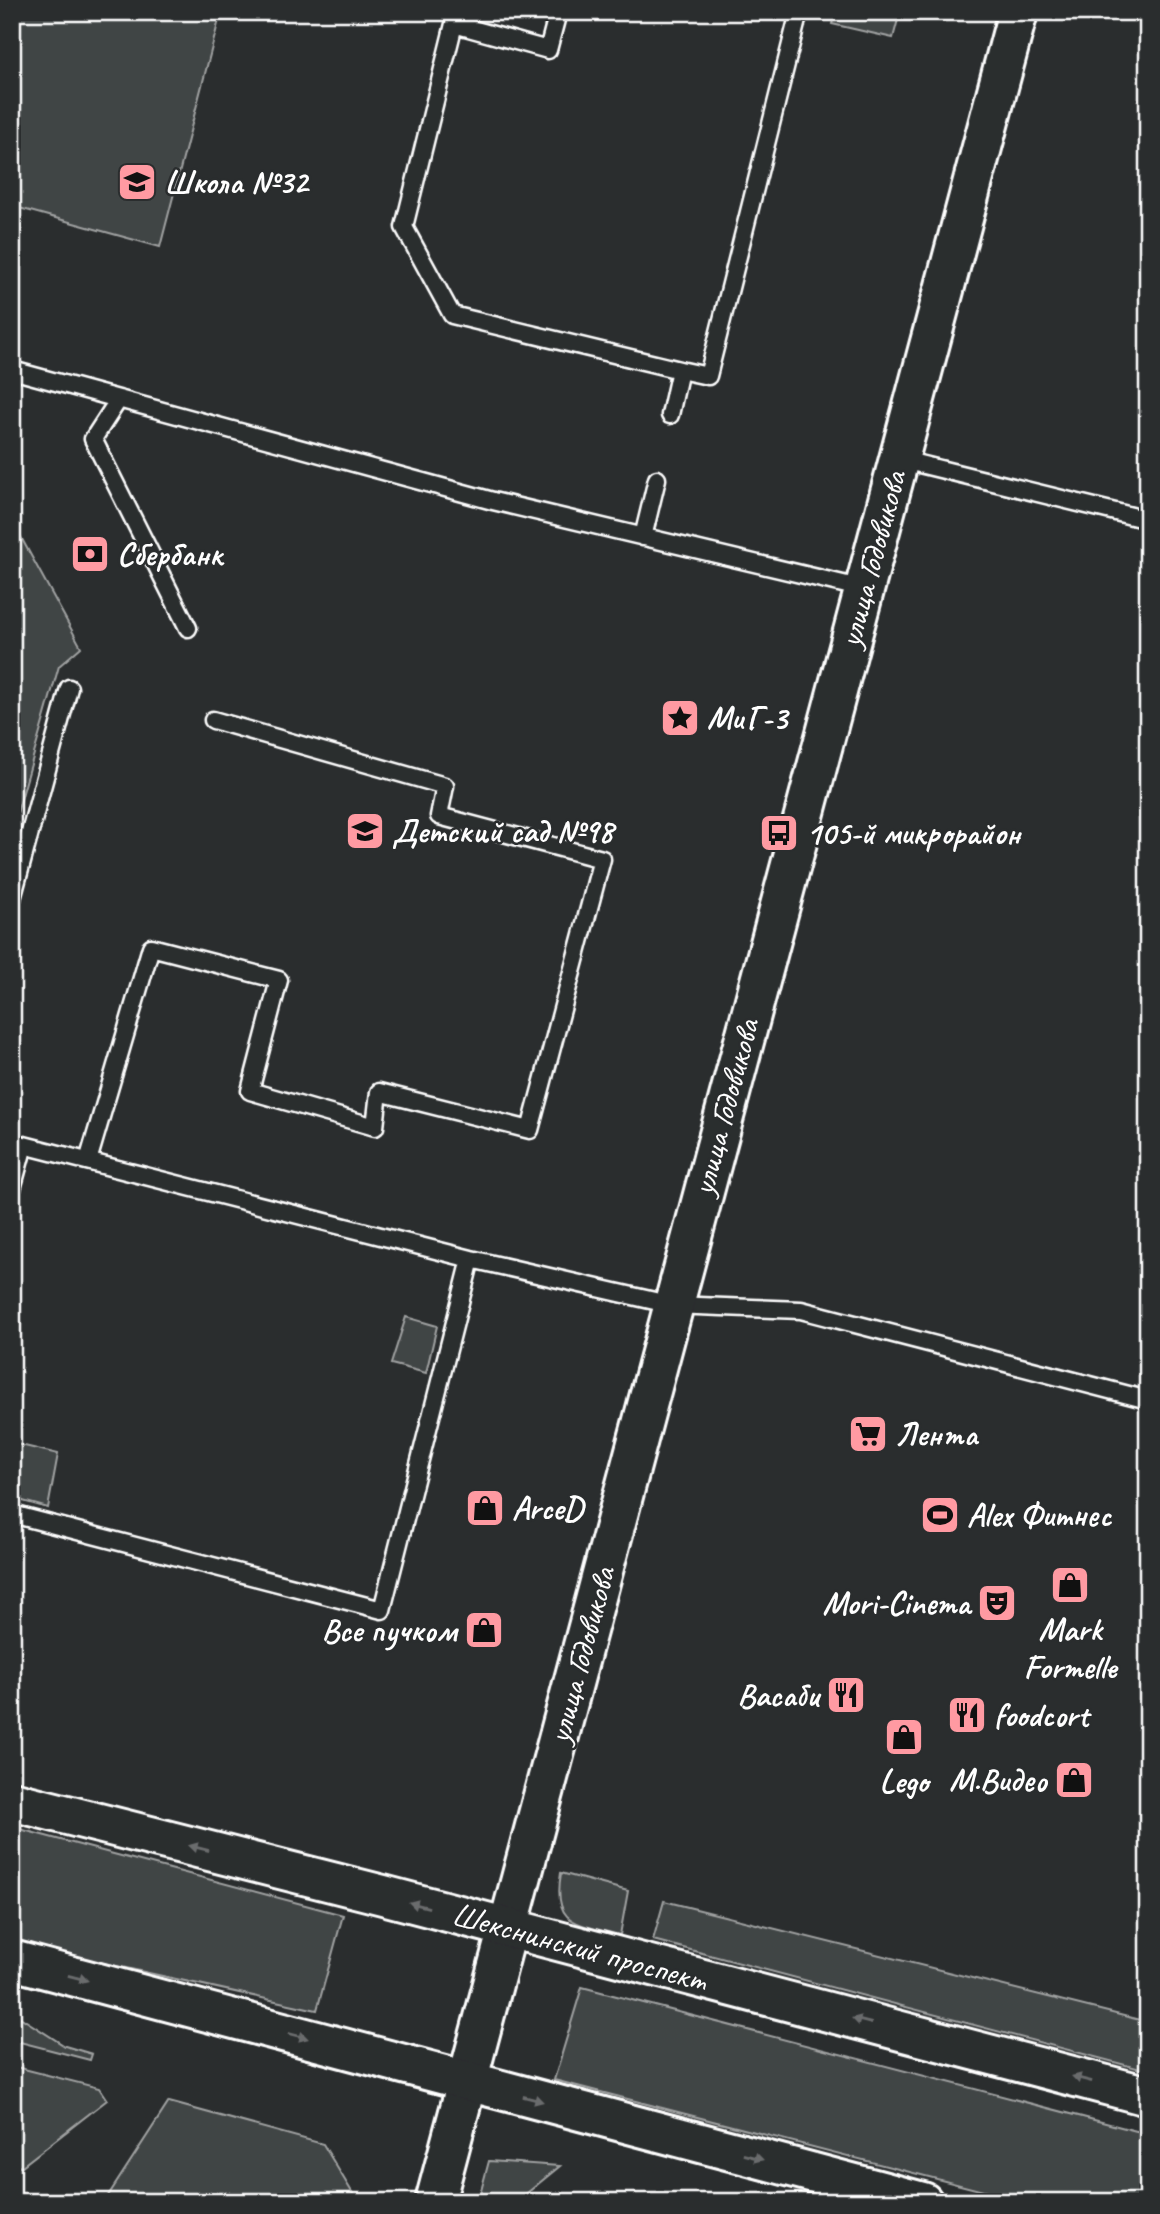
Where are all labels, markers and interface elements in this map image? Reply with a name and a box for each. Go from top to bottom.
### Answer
school or university icon: Школа №32 [116,161,158,203]
place label: Школа №32 [164,161,311,203]
street label: улица Годовикова [828,465,916,653]
bank icon: Сбербанк [69,533,111,575]
place label: Сбербанк [117,533,225,575]
place icon: МиГ-3 [659,697,701,739]
place label: МиГ-3 [707,697,790,739]
school or university icon: Детский сад №98 [344,810,386,852]
place label: Детский сад №98 [392,810,617,852]
bus stop icon: 105-й микрорайон [758,812,800,854]
place label: 105-й микрорайон [806,812,1023,854]
street label: улица Годовикова [681,1013,769,1201]
supermarket icon: Лента [847,1413,889,1455]
place label: Лента [895,1413,980,1455]
shop icon: ArceD [464,1487,506,1529]
place label: ArceD [512,1487,586,1529]
sports icon: Alex Фитнес [919,1494,961,1536]
place label: Alex Фитнес [967,1494,1112,1536]
street label: улица Годовикова [537,1561,625,1749]
shop icon: Mark Formelle [1049,1564,1091,1606]
place label: Mori-Cinema [822,1582,973,1624]
theatre icon: Mori-Cinema [976,1582,1018,1624]
place label: Mark Formelle [1024,1608,1119,1688]
place label: Все пучком [322,1609,459,1651]
shop icon: Все пучком [463,1609,505,1651]
place label: Васаби [737,1674,822,1716]
restaurant icon: Васаби [825,1674,867,1716]
restaurant icon: foodcort [946,1694,988,1736]
place label: foodcort [994,1694,1092,1736]
shop icon: Lego [883,1716,925,1758]
place label: М.Видео [949,1759,1049,1801]
shop icon: М.Видео [1053,1759,1095,1801]
place label: Lego [879,1760,932,1802]
one-way arrow [187,1842,209,1853]
street label: Шекснинский проспект [448,1893,714,2002]
one-way arrow [408,1899,429,1909]
one-way arrow [67,1973,89,1984]
one-way arrow [850,2015,872,2026]
one-way arrow [288,2032,309,2042]
one-way arrow [1071,2073,1093,2084]
one-way arrow [522,2094,544,2105]
one-way arrow [742,2152,764,2163]

